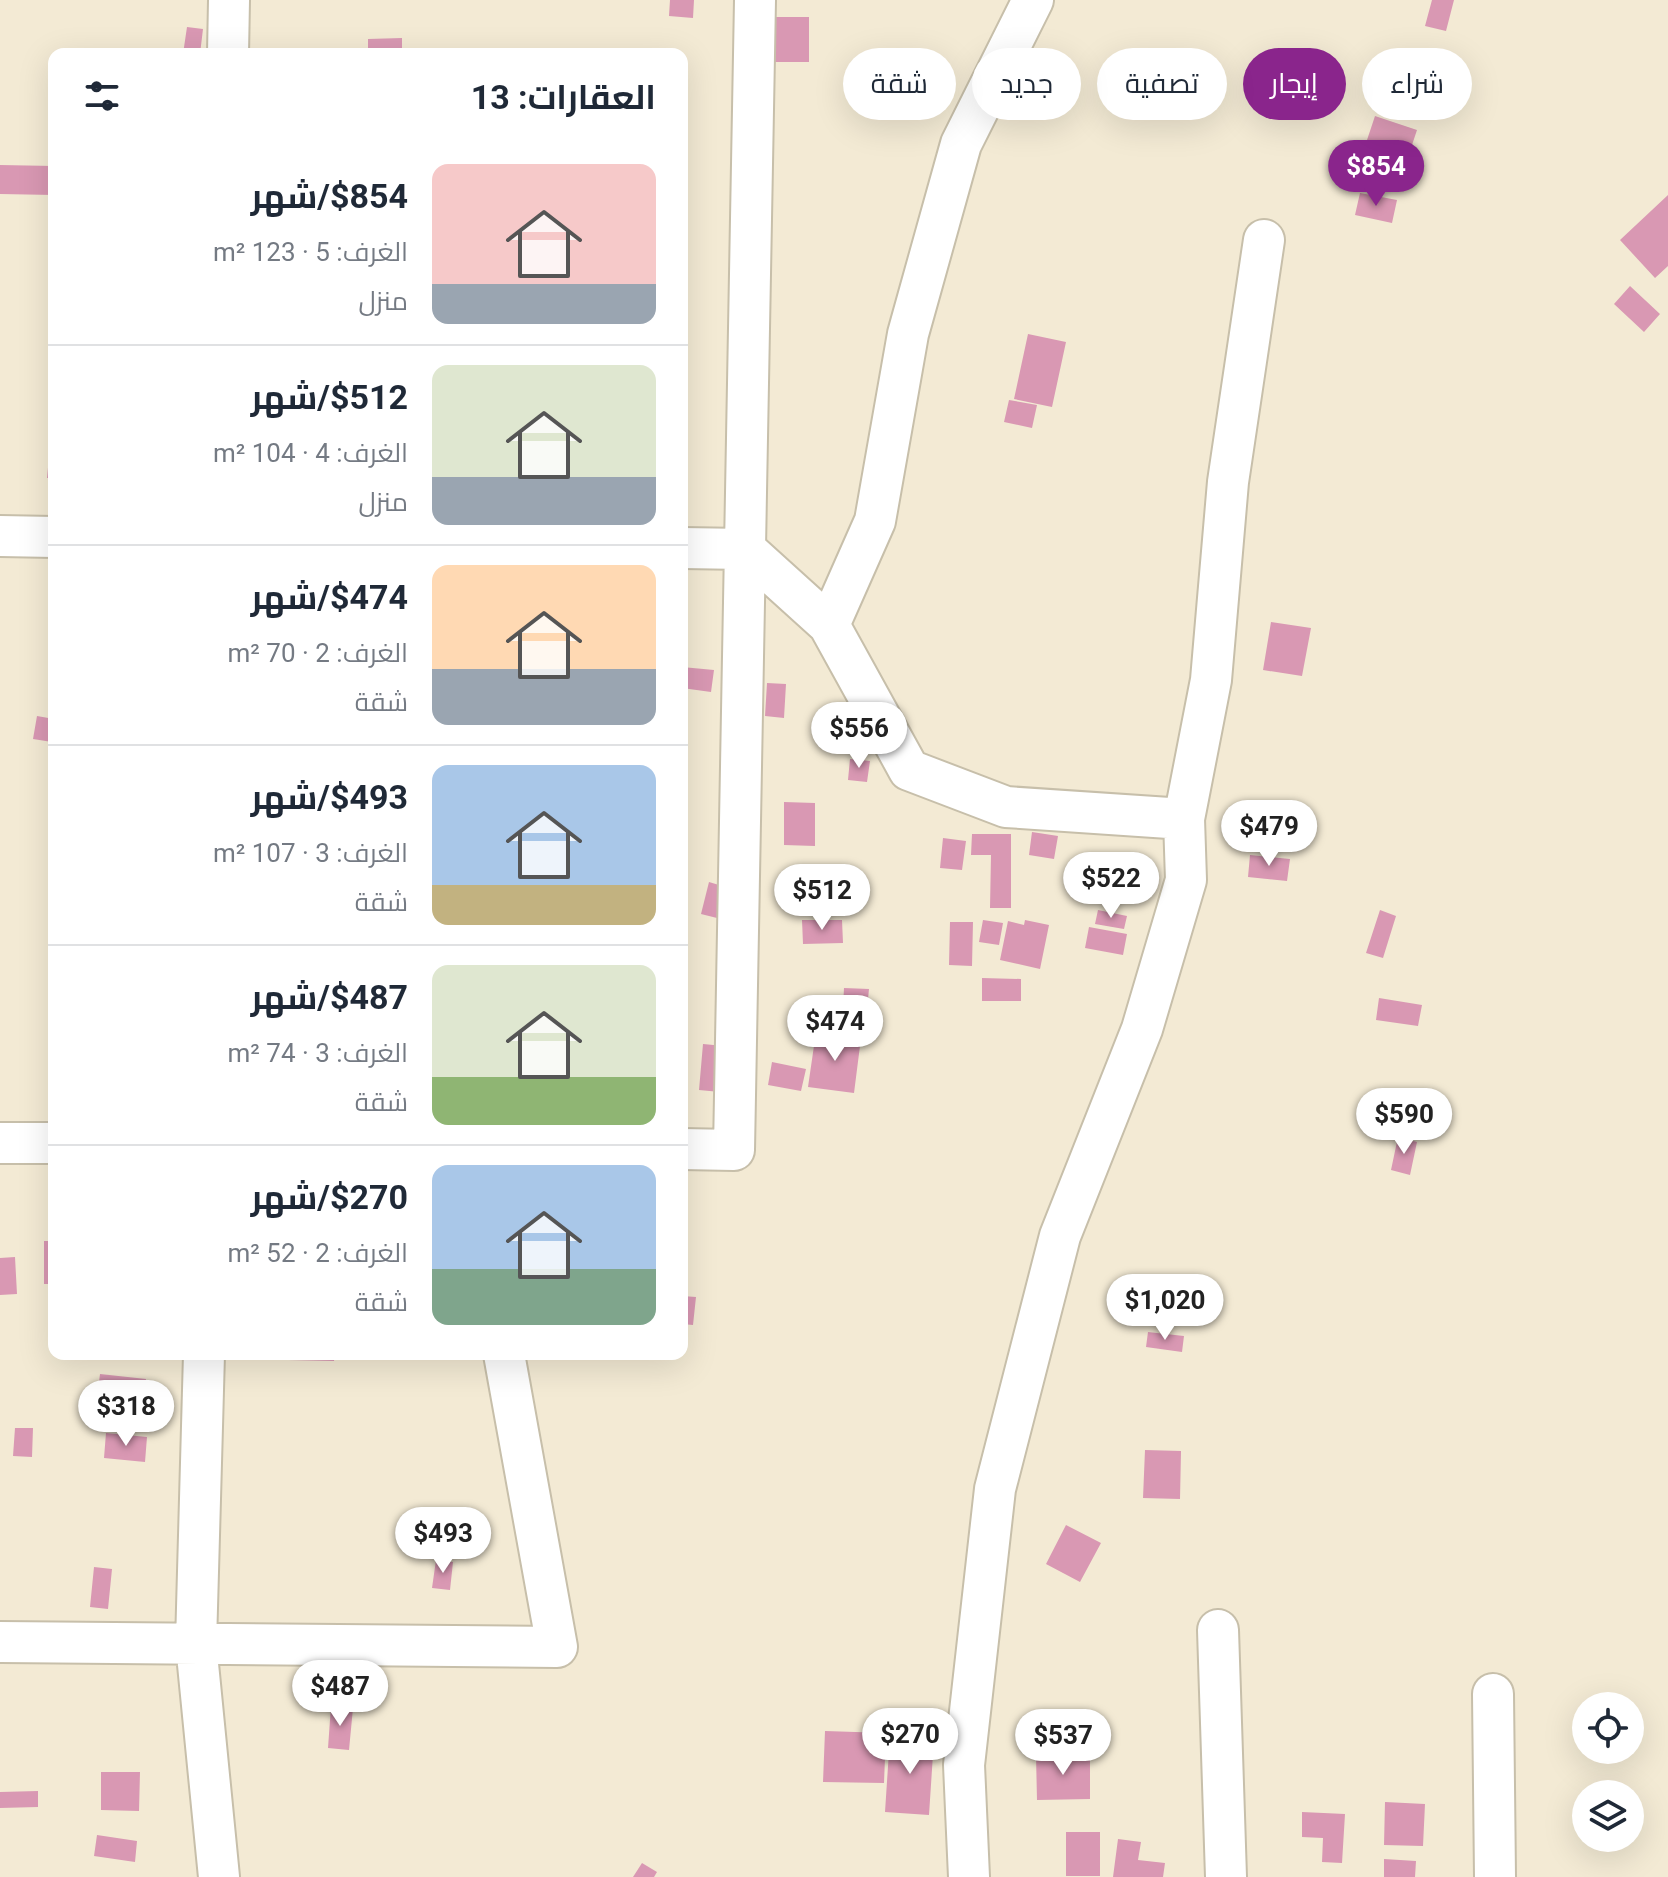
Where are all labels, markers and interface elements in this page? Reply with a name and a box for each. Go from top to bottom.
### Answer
chip: شقة [843,48,956,120]
chip: جديد [972,48,1081,120]
chip: تصفية [1097,48,1227,120]
chip: إيجار [1243,48,1346,120]
chip: شراء [1362,48,1472,120]
icon: filters [80,74,124,118]
text: العقارات: 13 [471,77,656,117]
pin: $854 [1329,140,1423,208]
text: $854 [1346,151,1406,181]
text: $854/شهر [251,176,408,216]
icon: home [496,196,592,292]
text: الغرف: 5 · 123 m² [213,237,408,267]
text: منزل [359,286,408,316]
text: $512/شهر [251,377,408,417]
icon: home [496,397,592,493]
text: الغرف: 4 · 104 m² [213,438,408,468]
text: منزل [359,487,408,517]
text: $474/شهر [251,577,408,617]
icon: home [496,597,592,693]
text: الغرف: 2 · 70 m² [228,638,408,668]
text: شقة [355,687,408,717]
pin: $556 [812,702,906,770]
text: $556 [829,713,889,743]
text: $493/شهر [251,777,408,817]
icon: home [496,797,592,893]
pin: $479 [1222,800,1316,868]
text: $479 [1239,811,1299,841]
text: الغرف: 3 · 107 m² [213,838,408,868]
pin: $522 [1064,852,1158,920]
text: $522 [1081,863,1141,893]
pin: $512 [775,864,869,932]
text: $512 [792,875,852,905]
text: شقة [355,887,408,917]
text: $487/شهر [251,977,408,1017]
pin: $474 [788,995,882,1063]
icon: home [496,997,592,1093]
text: $474 [805,1006,865,1036]
text: الغرف: 3 · 74 m² [228,1038,408,1068]
text: شقة [355,1087,408,1117]
pin: $590 [1357,1088,1451,1156]
text: $590 [1374,1099,1434,1129]
text: $270/شهر [251,1177,408,1217]
icon: home [496,1197,592,1293]
text: الغرف: 2 · 52 m² [228,1238,408,1268]
pin: $1,020 [1100,1274,1230,1342]
text: $1,020 [1125,1285,1205,1315]
text: شقة [355,1287,408,1317]
pin: $318 [79,1380,173,1448]
text: $318 [96,1391,156,1421]
pin: $493 [396,1507,490,1575]
text: $493 [413,1518,473,1548]
pin: $487 [293,1660,387,1728]
text: $487 [310,1671,370,1701]
map controls [1572,1692,1644,1852]
button: locate [1572,1692,1644,1764]
pin: $270 [863,1708,957,1776]
pin: $537 [1016,1709,1110,1777]
text: $270 [880,1719,940,1749]
text: $537 [1033,1720,1093,1750]
button: layers [1572,1780,1644,1852]

